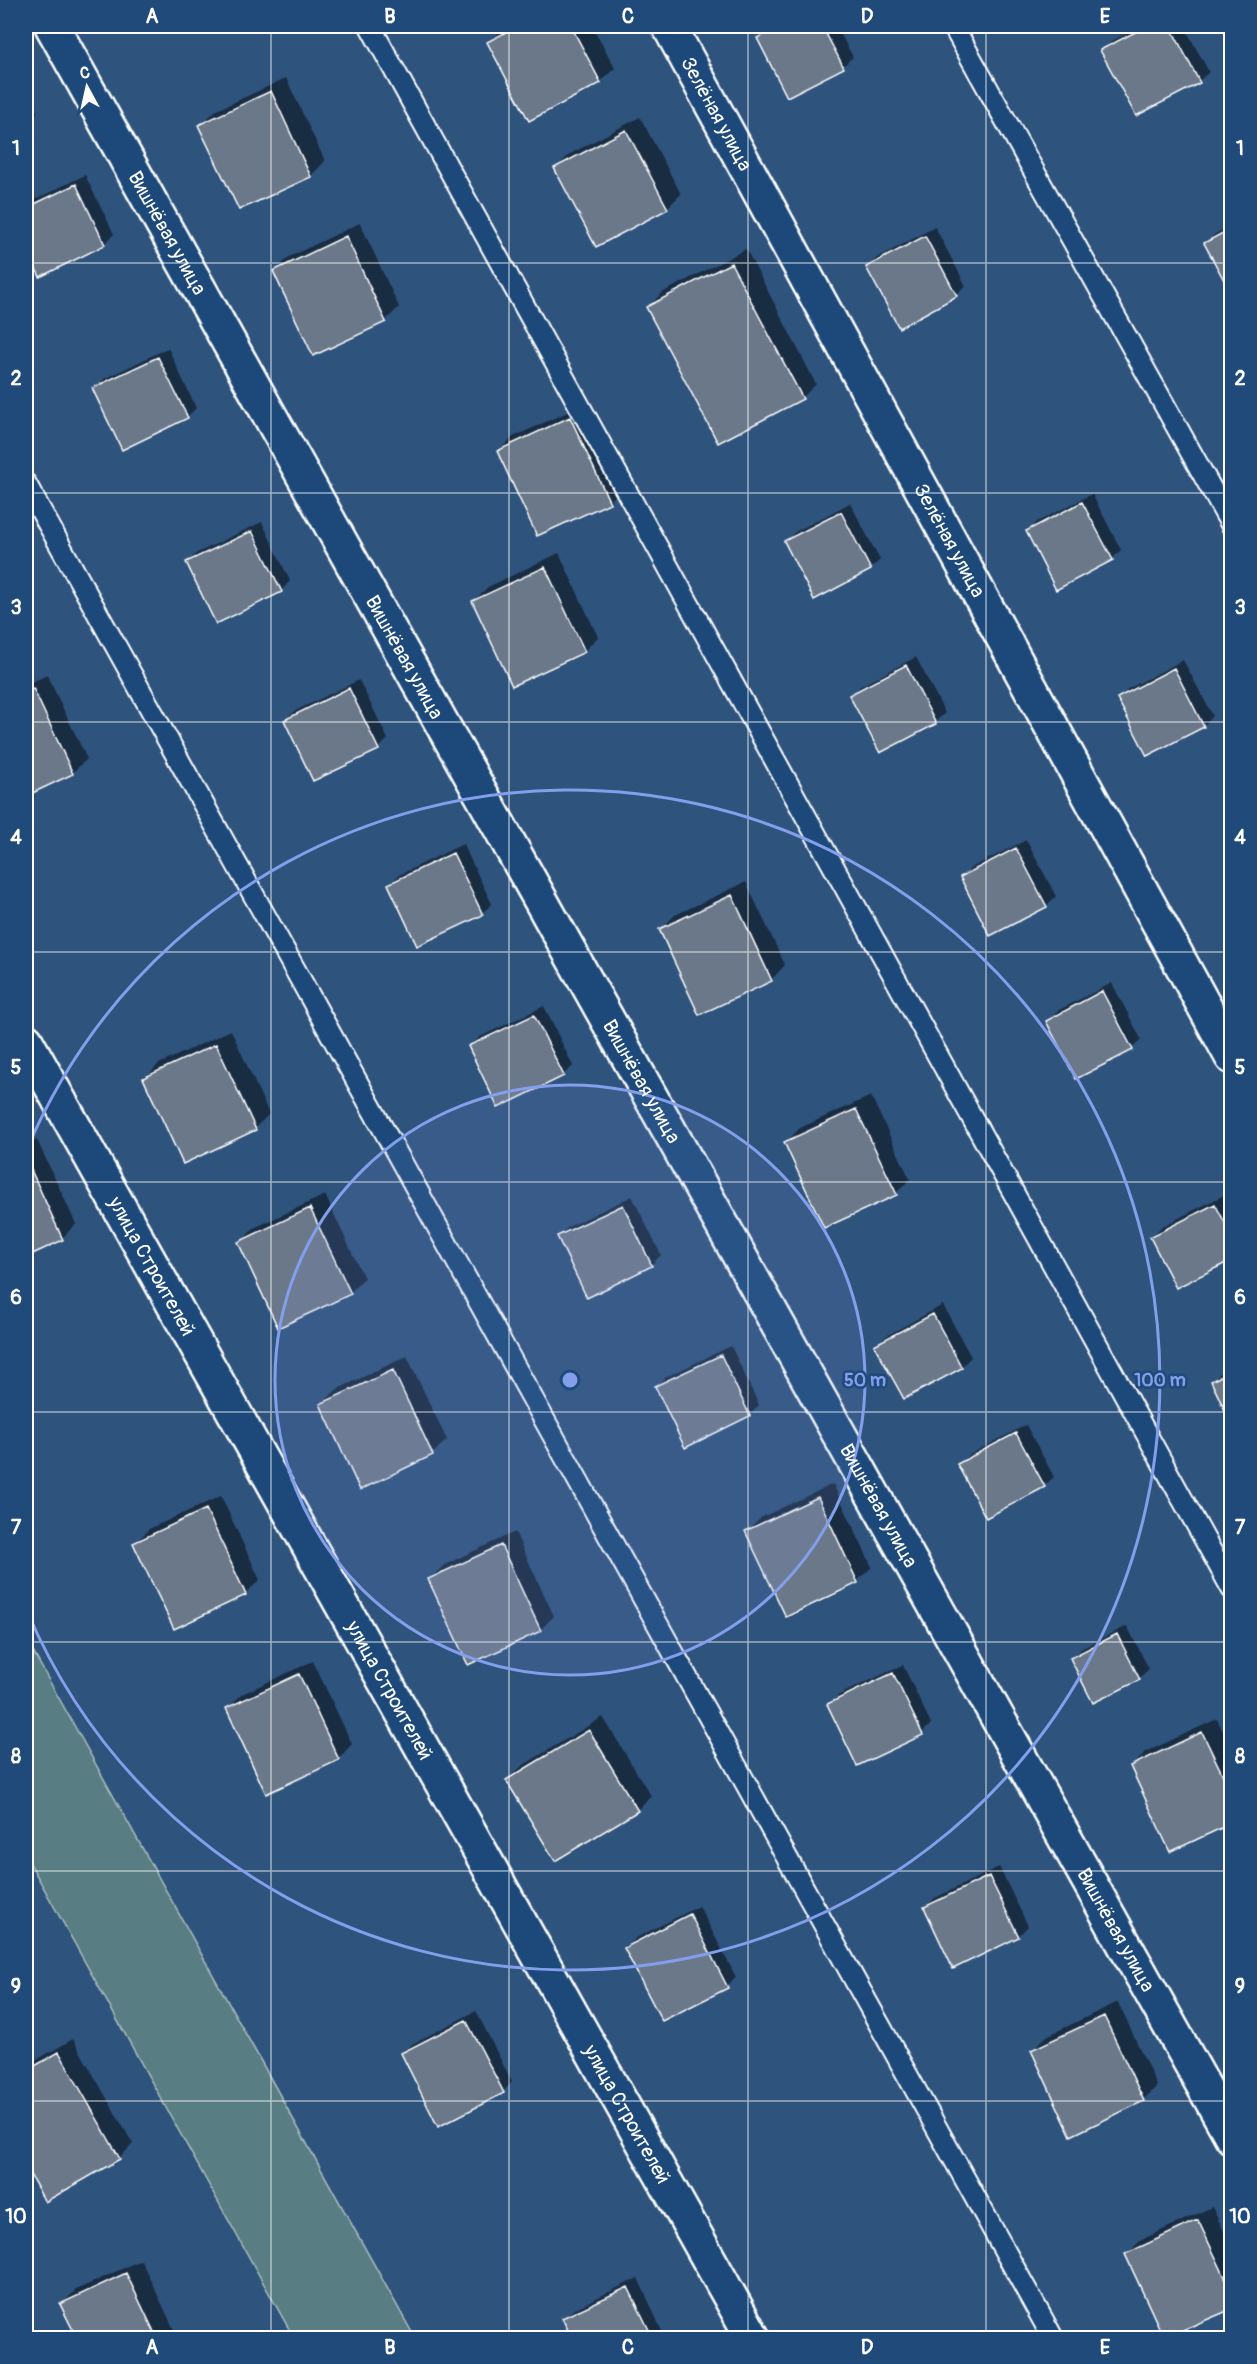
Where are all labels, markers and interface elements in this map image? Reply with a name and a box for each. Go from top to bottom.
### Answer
text: A [146,4,159,29]
text: B [384,4,396,29]
text: C [622,4,634,29]
text: D [861,4,874,29]
text: E [1100,4,1111,29]
street label: Зелёная улица [675,53,758,175]
north arrow [57,57,117,117]
text: С [79,63,91,84]
text: 1 [12,136,20,161]
text: 1 [1236,136,1244,161]
street label: Вишнёвая улица [123,167,212,299]
text: 2 [10,366,22,391]
text: 2 [1234,366,1246,391]
street label: Зелёная улица [908,479,991,602]
street label: Вишнёвая улица [360,591,449,724]
text: 3 [10,595,22,620]
text: 3 [1234,595,1246,620]
text: 4 [10,825,22,850]
text: 4 [1234,825,1246,850]
street label: Вишнёвая улица [597,1015,686,1148]
text: 5 [11,1055,22,1080]
text: 5 [1235,1055,1246,1080]
street label: улица Строителей [102,1191,201,1340]
text: 6 [10,1285,22,1310]
text: 6 [1234,1285,1246,1310]
text: 50 m [844,1369,886,1392]
text: 100 m [1134,1369,1186,1392]
centre of rings [560,1370,580,1390]
street label: Вишнёвая улица [834,1439,923,1572]
text: 7 [11,1515,22,1540]
text: 7 [1235,1515,1246,1540]
street label: улица Строителей [340,1615,438,1764]
text: 8 [11,1744,21,1769]
text: 8 [1235,1744,1245,1769]
street label: Вишнёвая улица [1071,1864,1160,1996]
text: 9 [11,1974,21,1999]
text: 9 [1235,1974,1245,1999]
street label: улица Строителей [578,2039,676,2188]
text: 10 [5,2204,27,2229]
text: 10 [1229,2204,1251,2229]
text: A [146,2335,159,2360]
text: B [384,2335,396,2360]
text: C [622,2335,634,2360]
text: D [861,2335,874,2360]
text: E [1100,2335,1111,2360]

